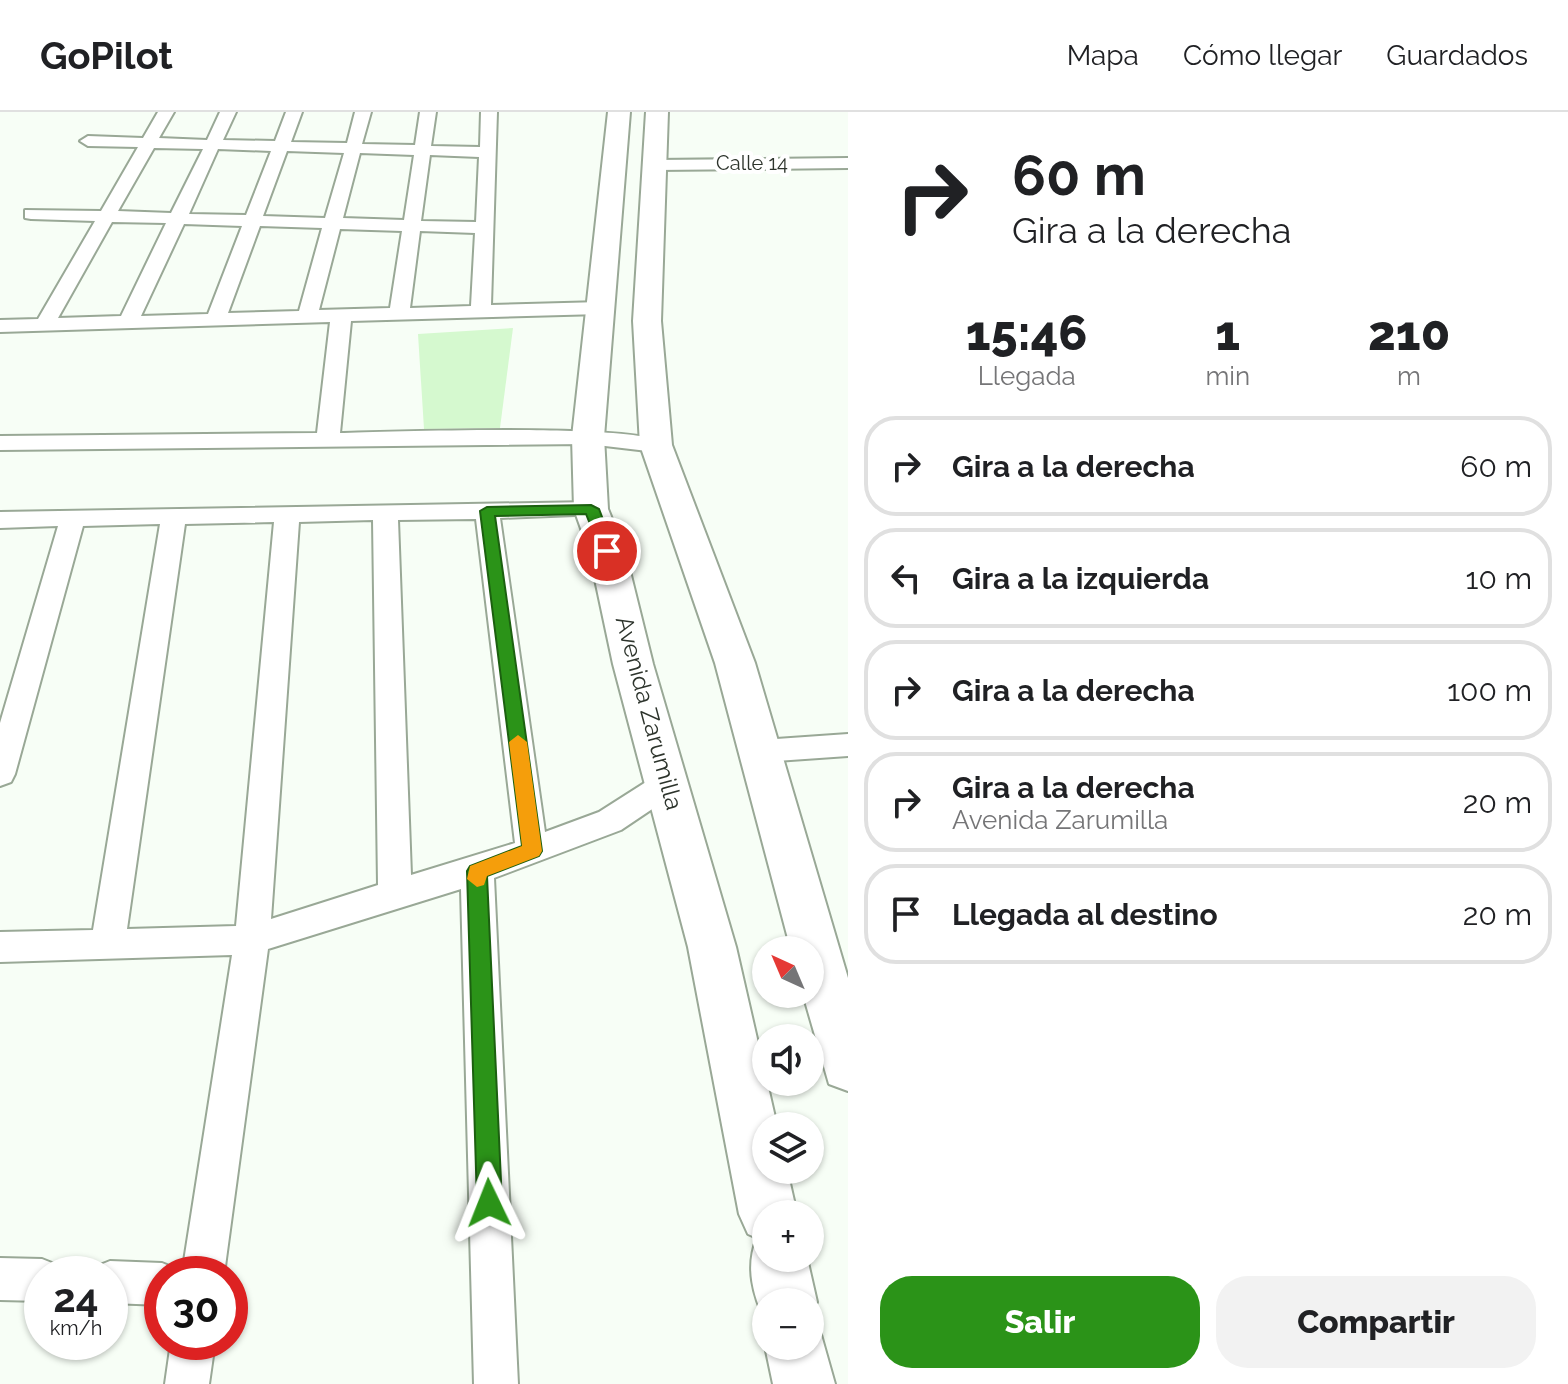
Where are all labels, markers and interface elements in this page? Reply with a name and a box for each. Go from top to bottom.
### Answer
text: GoPilot [40,33,173,78]
text: Mapa [1067,39,1139,72]
text: Cómo llegar [1183,39,1342,72]
text: Guardados [1386,39,1528,72]
text: 60 m [1012,142,1146,208]
icon: right [880,144,984,248]
street label: Calle 14 [716,151,788,175]
text: Gira a la derecha [1012,209,1291,251]
text: 15:46 [966,305,1088,361]
text: 1 [1215,305,1240,361]
text: 210 [1368,305,1450,361]
text: Llegada [978,361,1076,391]
text: min [1205,361,1250,391]
text: m [1397,361,1421,391]
icon: right [884,444,928,488]
text: Gira a la derecha [952,449,1195,484]
text: 60 m [1460,449,1532,484]
pin [573,517,641,585]
icon: arrive [585,529,629,573]
icon: left [884,556,928,600]
text: Gira a la izquierda [952,561,1209,596]
text: 10 m [1466,561,1532,596]
street label: Avenida Zarumilla [610,613,689,813]
icon: right [884,668,928,712]
text: Gira a la derecha [952,673,1195,708]
text: 100 m [1447,673,1532,708]
text: Gira a la derecha [952,770,1195,805]
icon: right [884,780,928,824]
text: 20 m [1463,785,1532,820]
text: Avenida Zarumilla [952,805,1168,835]
icon: arrive [884,892,928,936]
text: Llegada al destino [952,897,1218,932]
text: 20 m [1463,897,1532,932]
north arrow [752,936,824,1008]
map controls [752,936,824,1360]
button: sound [752,1024,824,1096]
button: layers [752,1112,824,1184]
position arrow [447,1161,531,1245]
button: + [752,1200,824,1272]
speed limit sign: 30 [144,1256,248,1360]
text: 24 [53,1274,99,1321]
button: Salir [880,1276,1200,1368]
button: Compartir [1216,1276,1536,1368]
button: − [752,1288,824,1360]
text: km/h [50,1316,102,1340]

